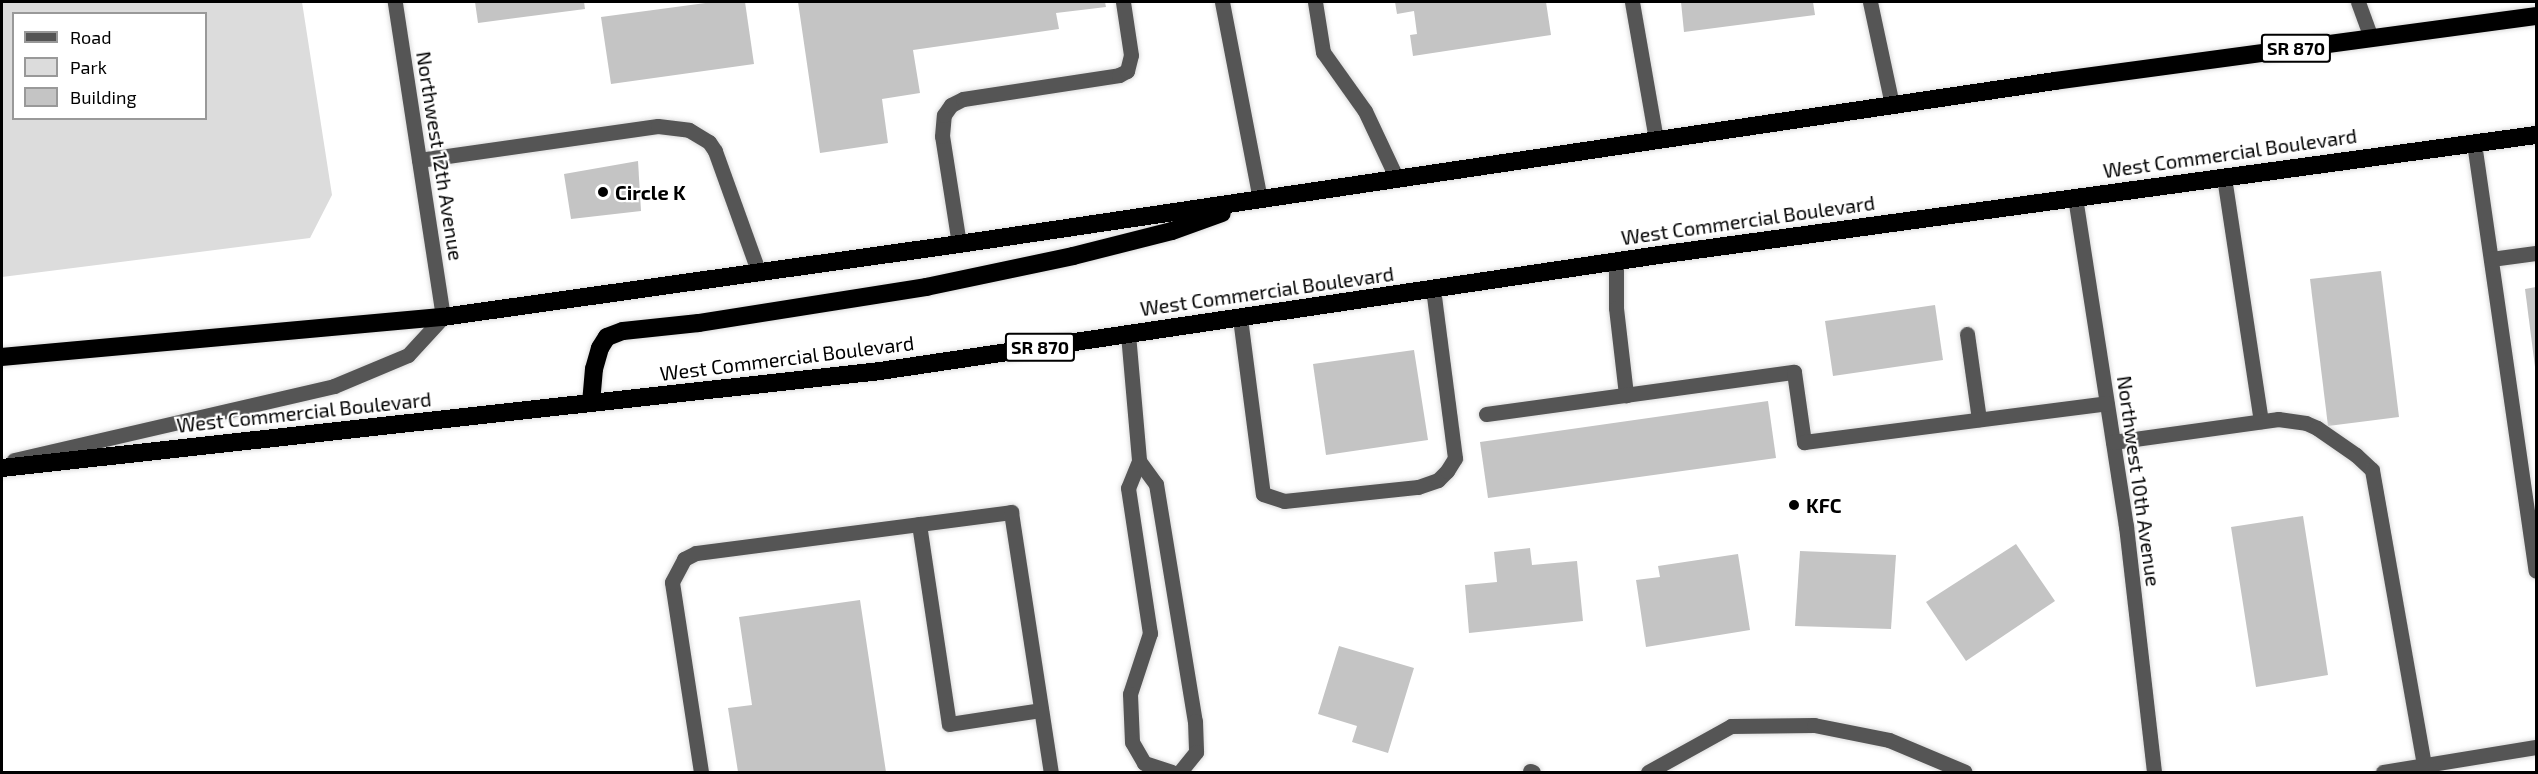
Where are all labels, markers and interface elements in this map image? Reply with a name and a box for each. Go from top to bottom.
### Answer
legend [12,12,207,120]
text: Road [70,26,111,48]
road number: SR 870 [2260,33,2332,63]
street label: Northwest 12th Avenue [412,49,468,263]
text: Park [70,56,107,78]
text: Building [70,86,137,108]
street label: West Commercial Boulevard [2101,123,2359,183]
place label: Circle K [615,180,686,204]
marker: Circle K [596,185,610,199]
street label: West Commercial Boulevard [1619,190,1877,250]
street label: West Commercial Boulevard [1138,261,1396,321]
street label: West Commercial Boulevard [658,330,916,386]
road number: SR 870 [1004,332,1076,362]
street label: Northwest 10th Avenue [2112,374,2166,588]
street label: West Commercial Boulevard [175,387,433,437]
place label: KFC [1806,493,1842,517]
marker: KFC [1787,498,1801,512]

